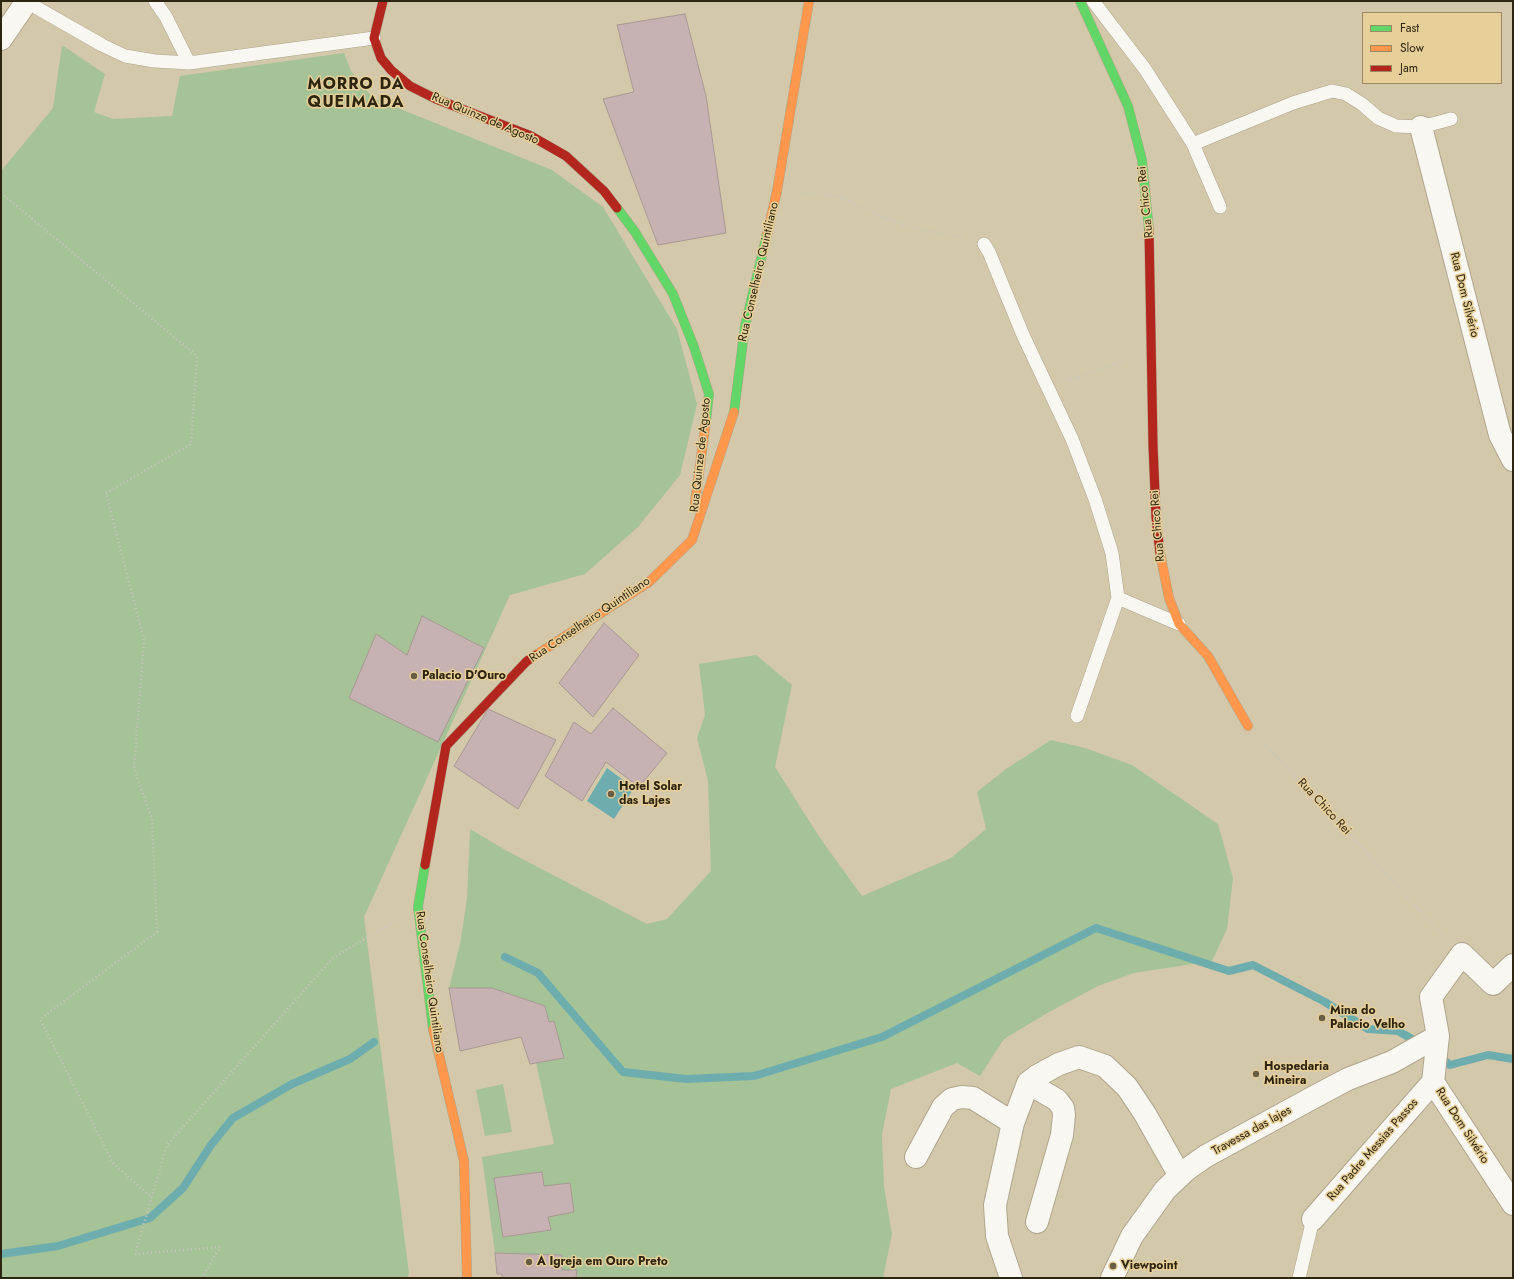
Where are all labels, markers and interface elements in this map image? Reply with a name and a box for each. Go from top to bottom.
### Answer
legend [1362,12,1502,84]
text: Fast [1400,19,1419,37]
text: Slow [1400,39,1424,57]
text: Jam [1400,59,1418,77]
district label: MORRO DA QUEIMADA [307,75,405,113]
street label: Rua Quinze de Agosto [429,90,541,148]
street label: Rua Chico Rei [1135,165,1157,239]
street label: Rua Conselheiro Quintiliano [736,201,782,343]
street label: Rua Dom Silvério [1446,251,1482,339]
street label: Rua Quinze de Agosto [688,397,714,513]
street label: Rua Chico Rei [1148,490,1168,562]
street label: Rua Conselheiro Quintiliano [527,574,653,666]
place label: Palacio D'Ouro [422,669,506,683]
marker: Palacio D'Ouro [409,671,419,681]
street label: Rua Chico Rei [1294,776,1354,838]
place label: Hotel Solar das Lajes [619,780,682,808]
marker: Hotel Solar das Lajes [606,789,616,799]
street label: Rua Conselheiro Quintiliano [412,910,446,1054]
place label: Mina do Palacio Velho [1330,1004,1405,1032]
marker: Mina do Palacio Velho [1317,1013,1327,1023]
place label: Hospedaria Mineira [1264,1060,1329,1088]
marker: Hospedaria Mineira [1251,1069,1261,1079]
street label: Rua Dom Silvério [1432,1085,1492,1167]
street label: Rua Padre Messias Passos [1325,1096,1421,1204]
street label: Travessa das lajes [1210,1103,1294,1159]
place label: A Igreja em Ouro Preto [537,1255,668,1269]
marker: A Igreja em Ouro Preto [524,1257,534,1267]
place label: Viewpoint [1121,1259,1177,1273]
marker: Viewpoint [1108,1261,1118,1271]

